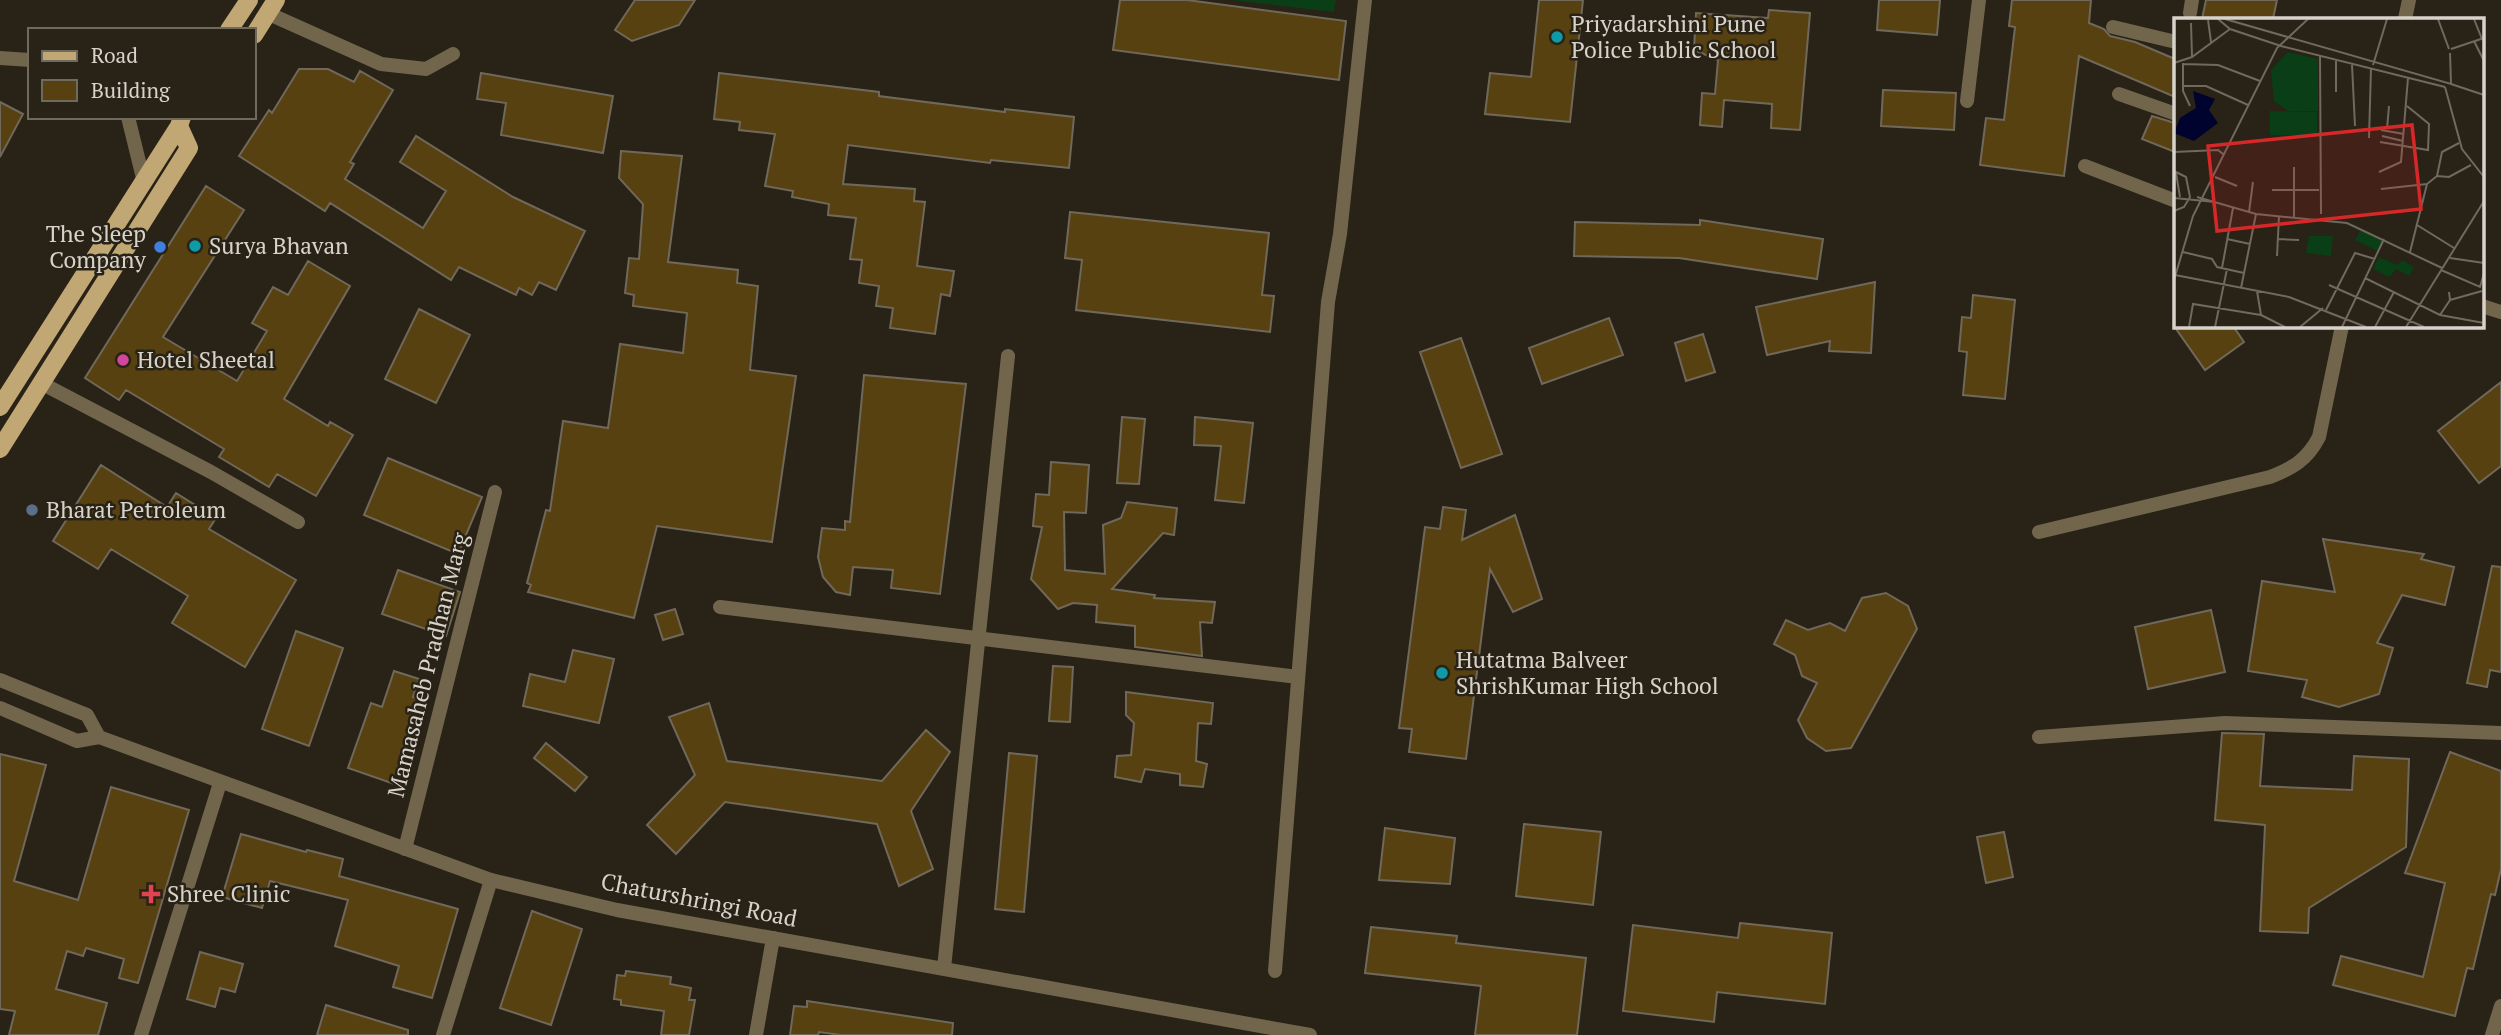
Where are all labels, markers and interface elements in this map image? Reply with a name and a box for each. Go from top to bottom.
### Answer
place label: Priyadarshini Pune Police Public School [1571,8,1777,65]
inset map [2174,18,2484,327]
legend [28,28,256,119]
marker: Priyadarshini Pune Police Public School [1549,29,1565,45]
text: Road [91,41,138,69]
text: Building [91,76,171,104]
place label: The Sleep Company [46,218,146,275]
place label: Surya Bhavan [209,230,349,261]
marker: Surya Bhavan [187,238,203,254]
marker: The Sleep Company [152,239,168,255]
place label: Hotel Sheetal [137,344,275,375]
marker: Hotel Sheetal [115,352,131,368]
place label: Bharat Petroleum [46,494,226,525]
marker: Bharat Petroleum [24,502,40,518]
street label: Mamasaheb Pradhan Marg [380,529,476,800]
place label: Hutatma Balveer ShrishKumar High School [1456,644,1719,701]
marker: Hutatma Balveer ShrishKumar High School [1434,665,1450,681]
street label: Chaturshringi Road [598,865,800,934]
place label: Shree Clinic [167,878,290,909]
marker: Shree Clinic [141,884,161,904]

